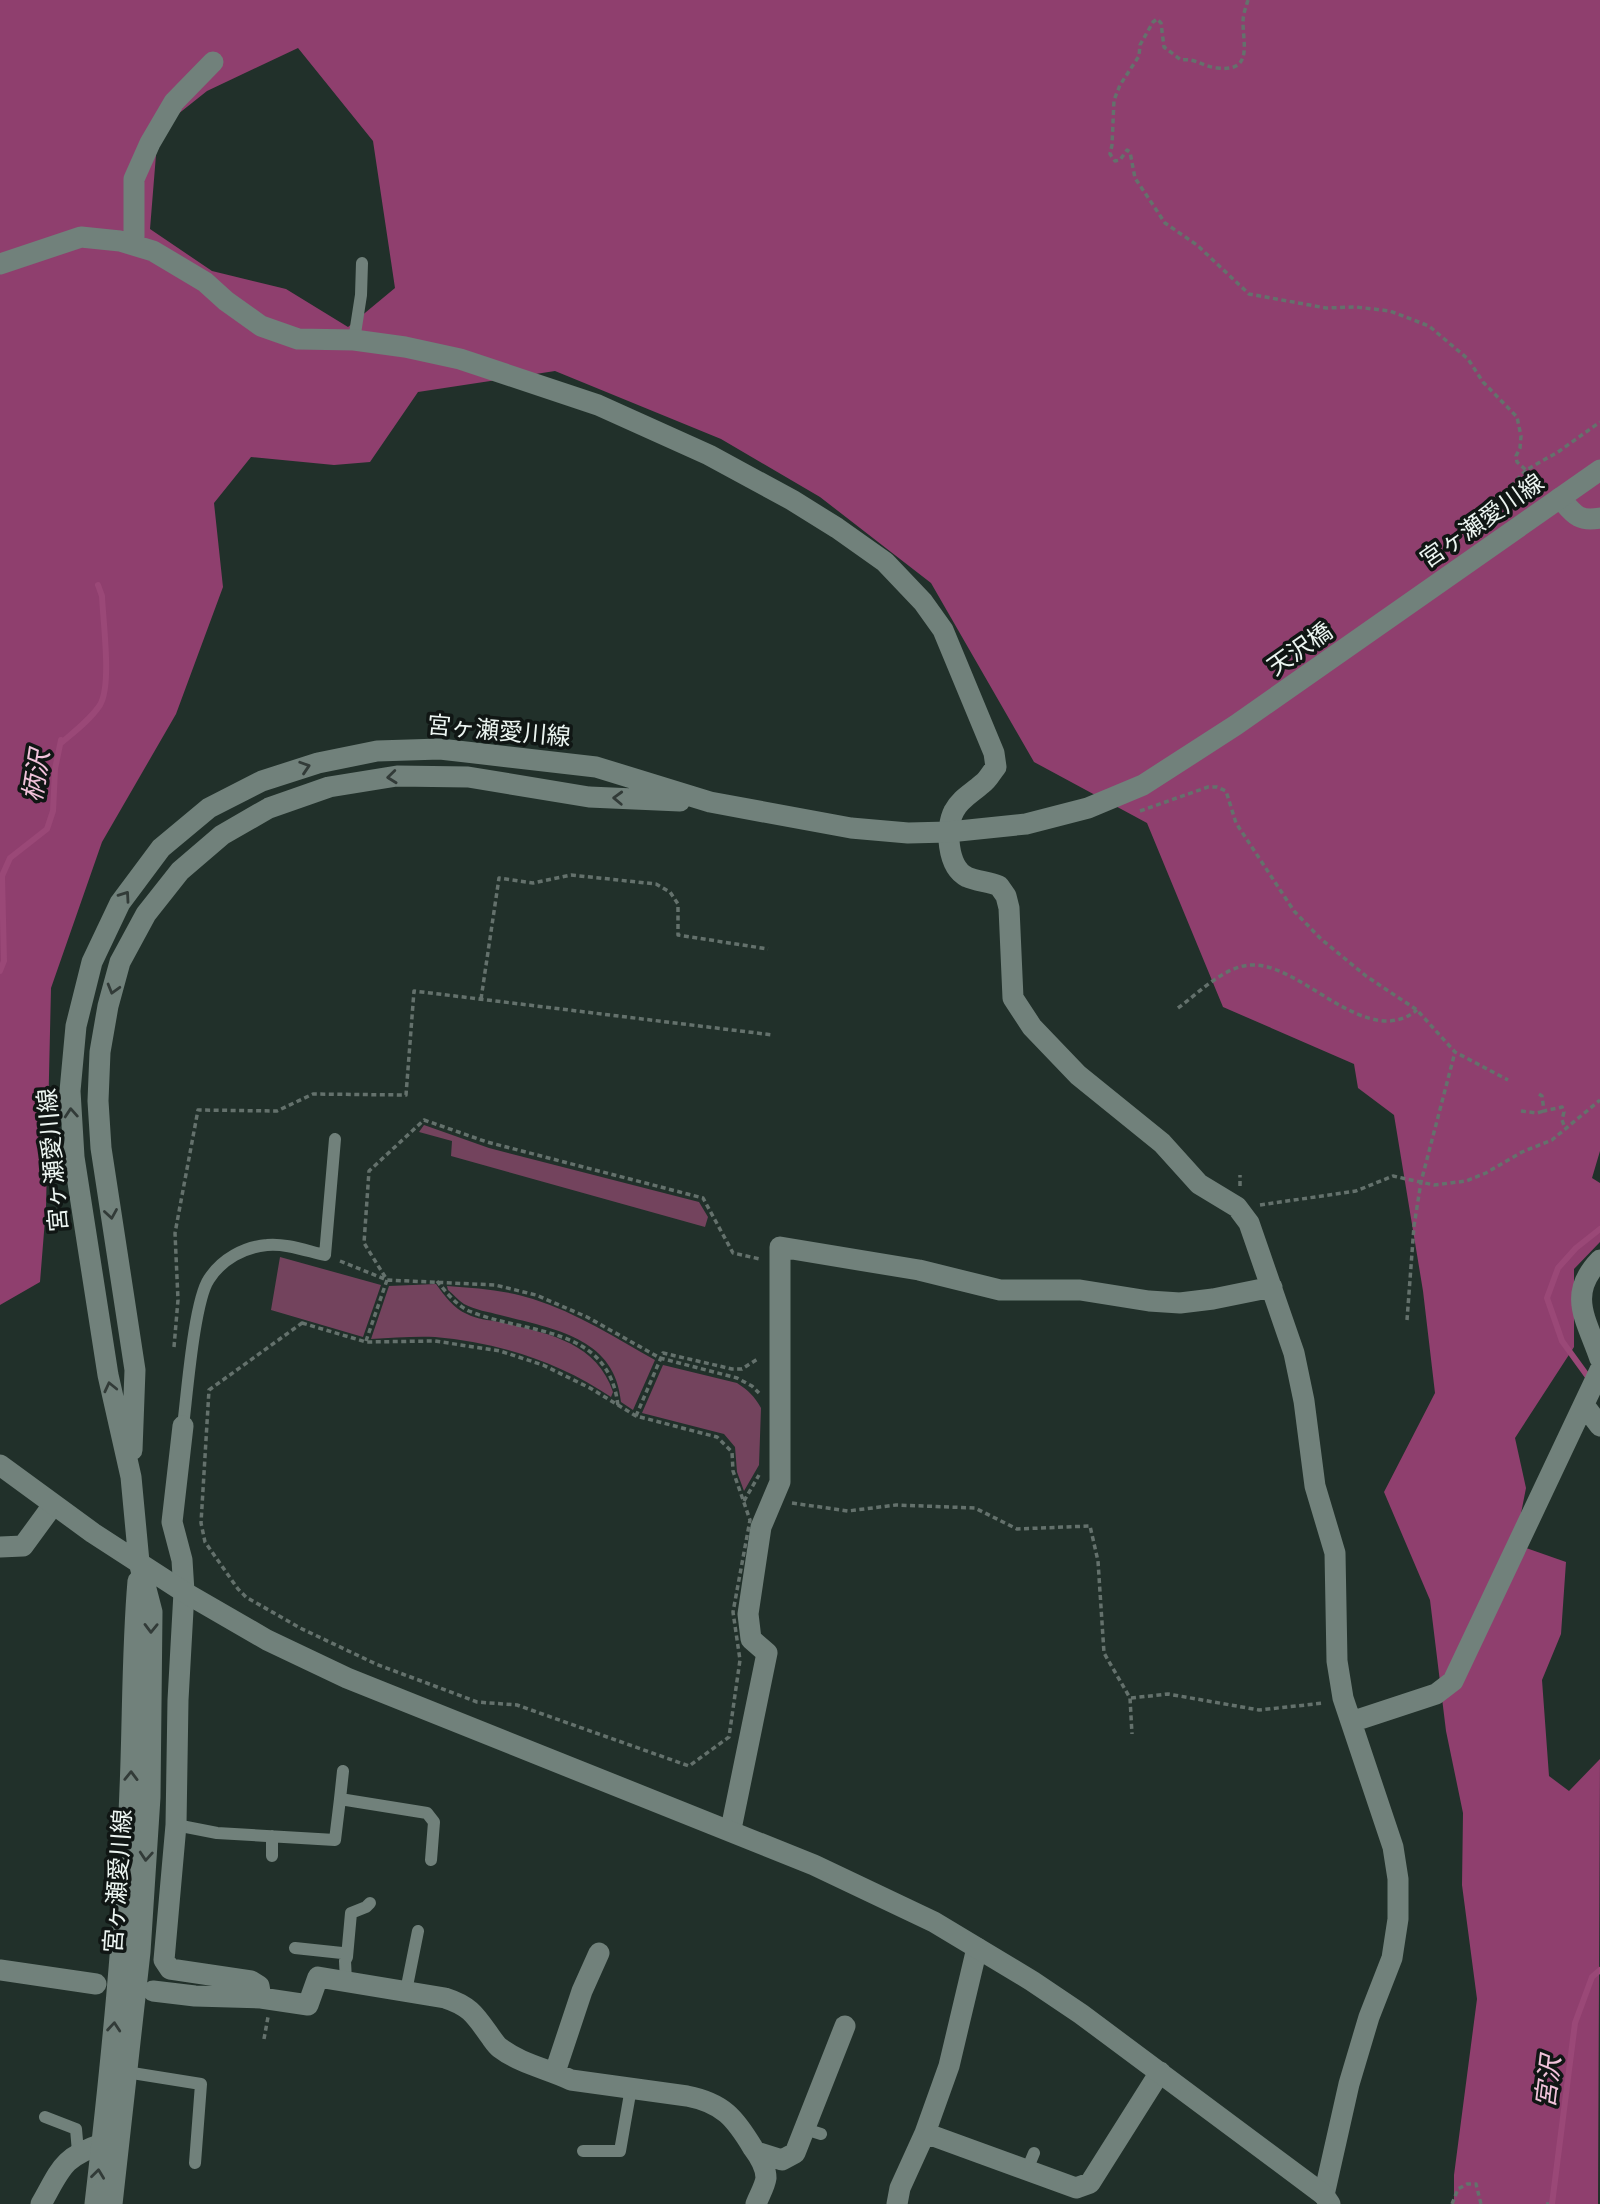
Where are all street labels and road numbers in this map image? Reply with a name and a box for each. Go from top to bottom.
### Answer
street label: 宮ヶ瀬愛川線 [1414,467,1549,574]
street label: 天沢橋 [1262,616,1338,681]
street label: 宮ヶ瀬愛川線 [426,710,572,751]
street label: 宮ヶ瀬愛川線 [32,1087,73,1233]
street label: 宮ヶ瀬愛川線 [98,1808,137,1954]

